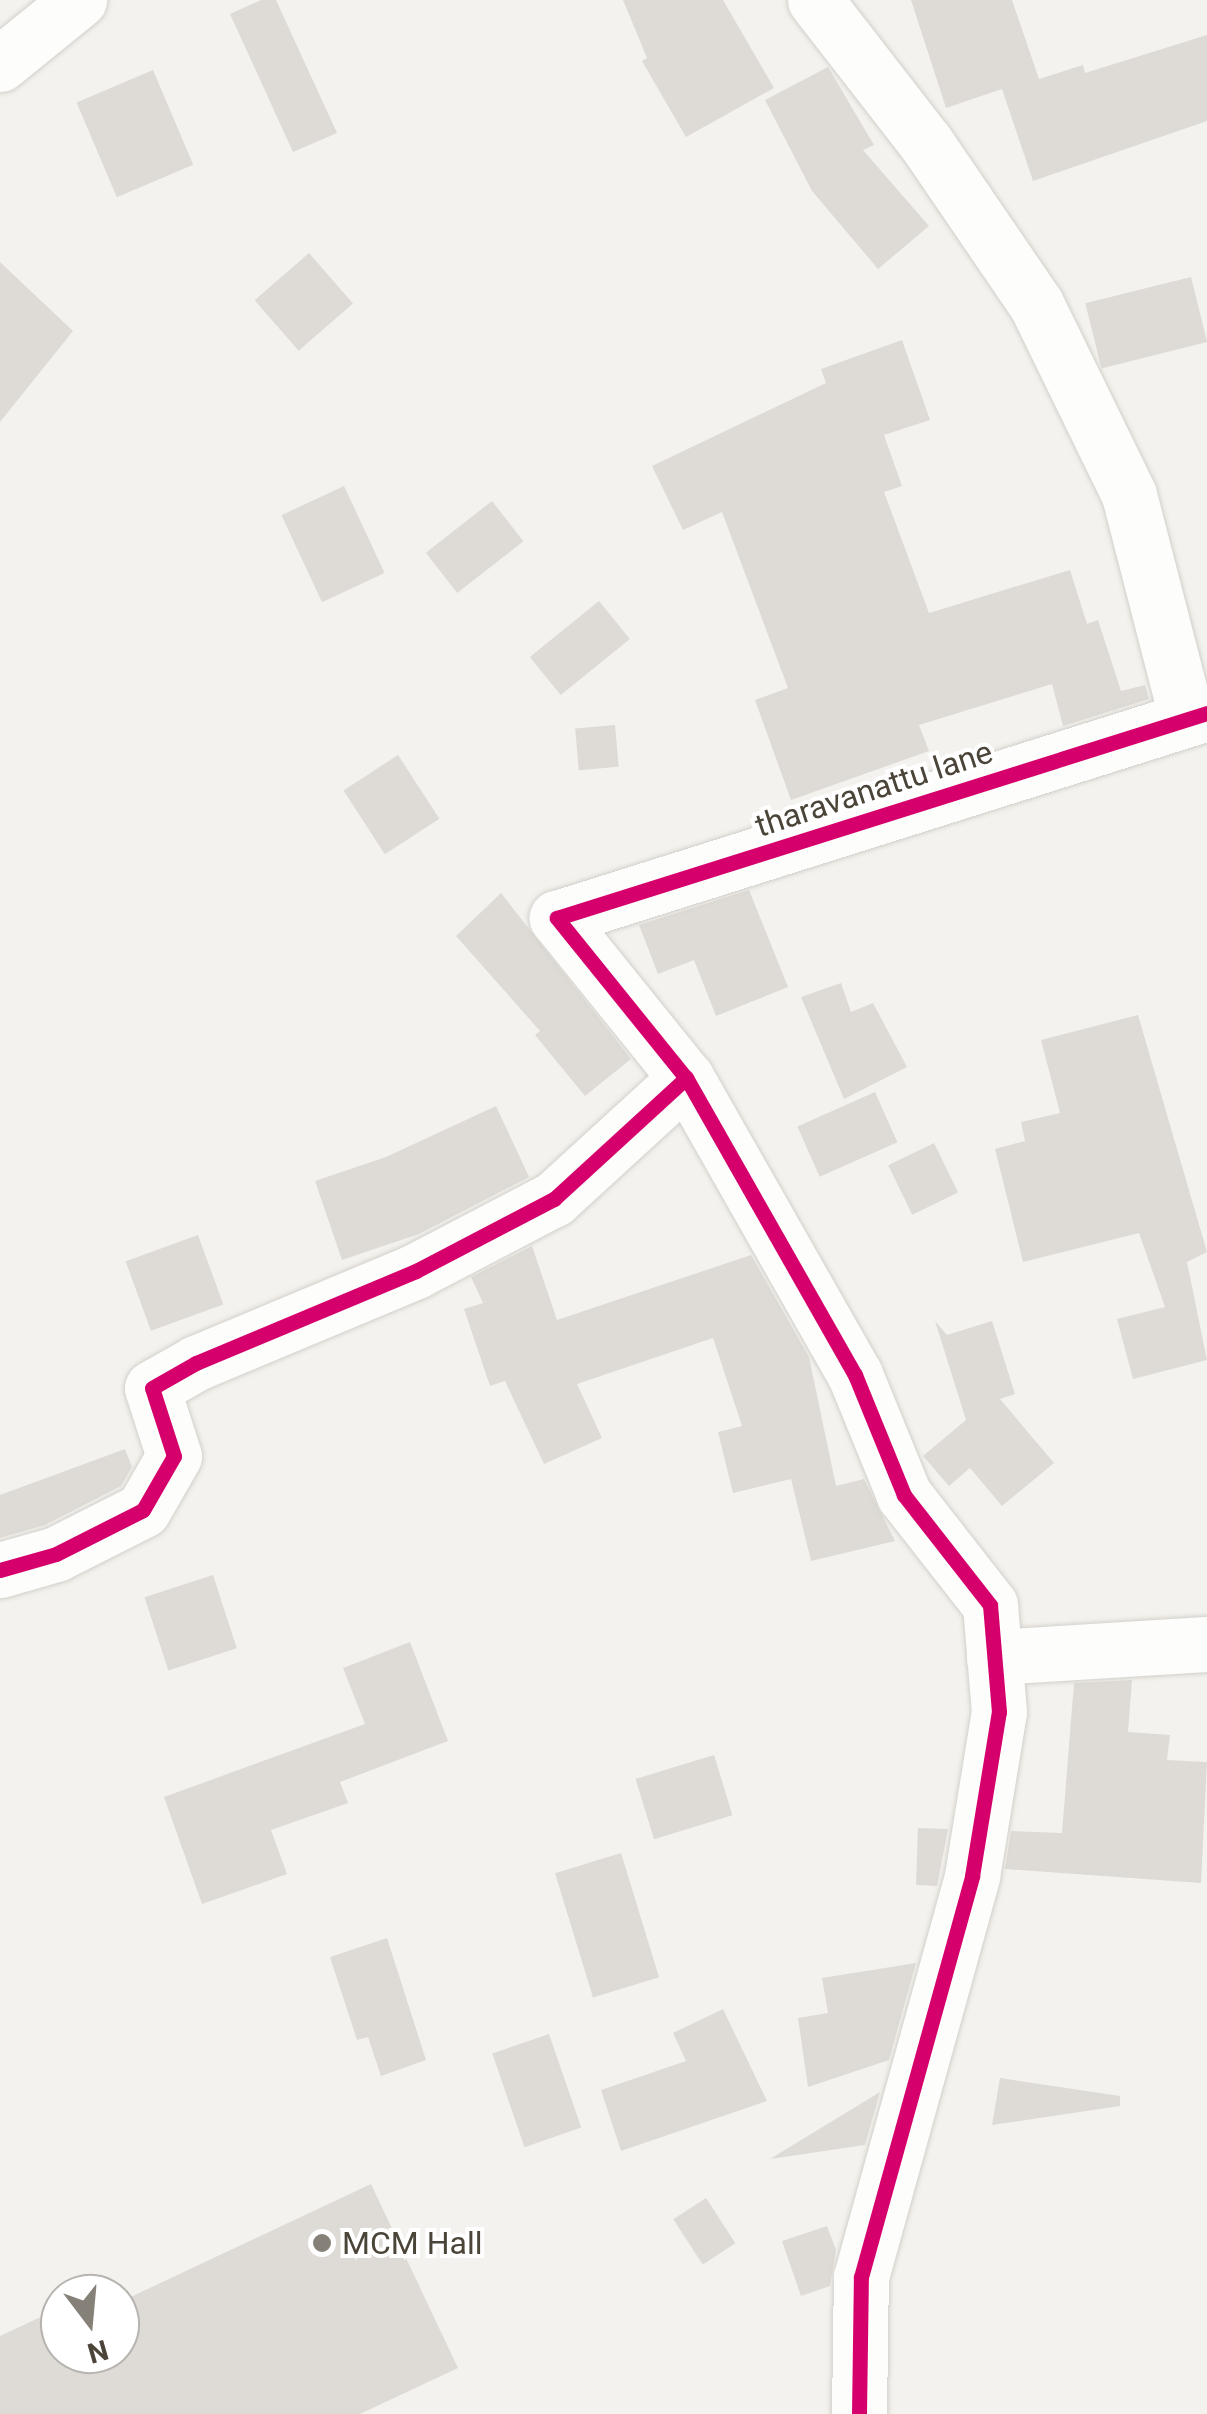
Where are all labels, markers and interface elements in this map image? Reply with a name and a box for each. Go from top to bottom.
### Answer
street label: tharavanattu lane [751,733,997,845]
place label: MCM Hall [342,2224,482,2262]
marker: MCM Hall [311,2232,333,2254]
north arrow [40,2274,140,2374]
text: N [84,2333,112,2370]

